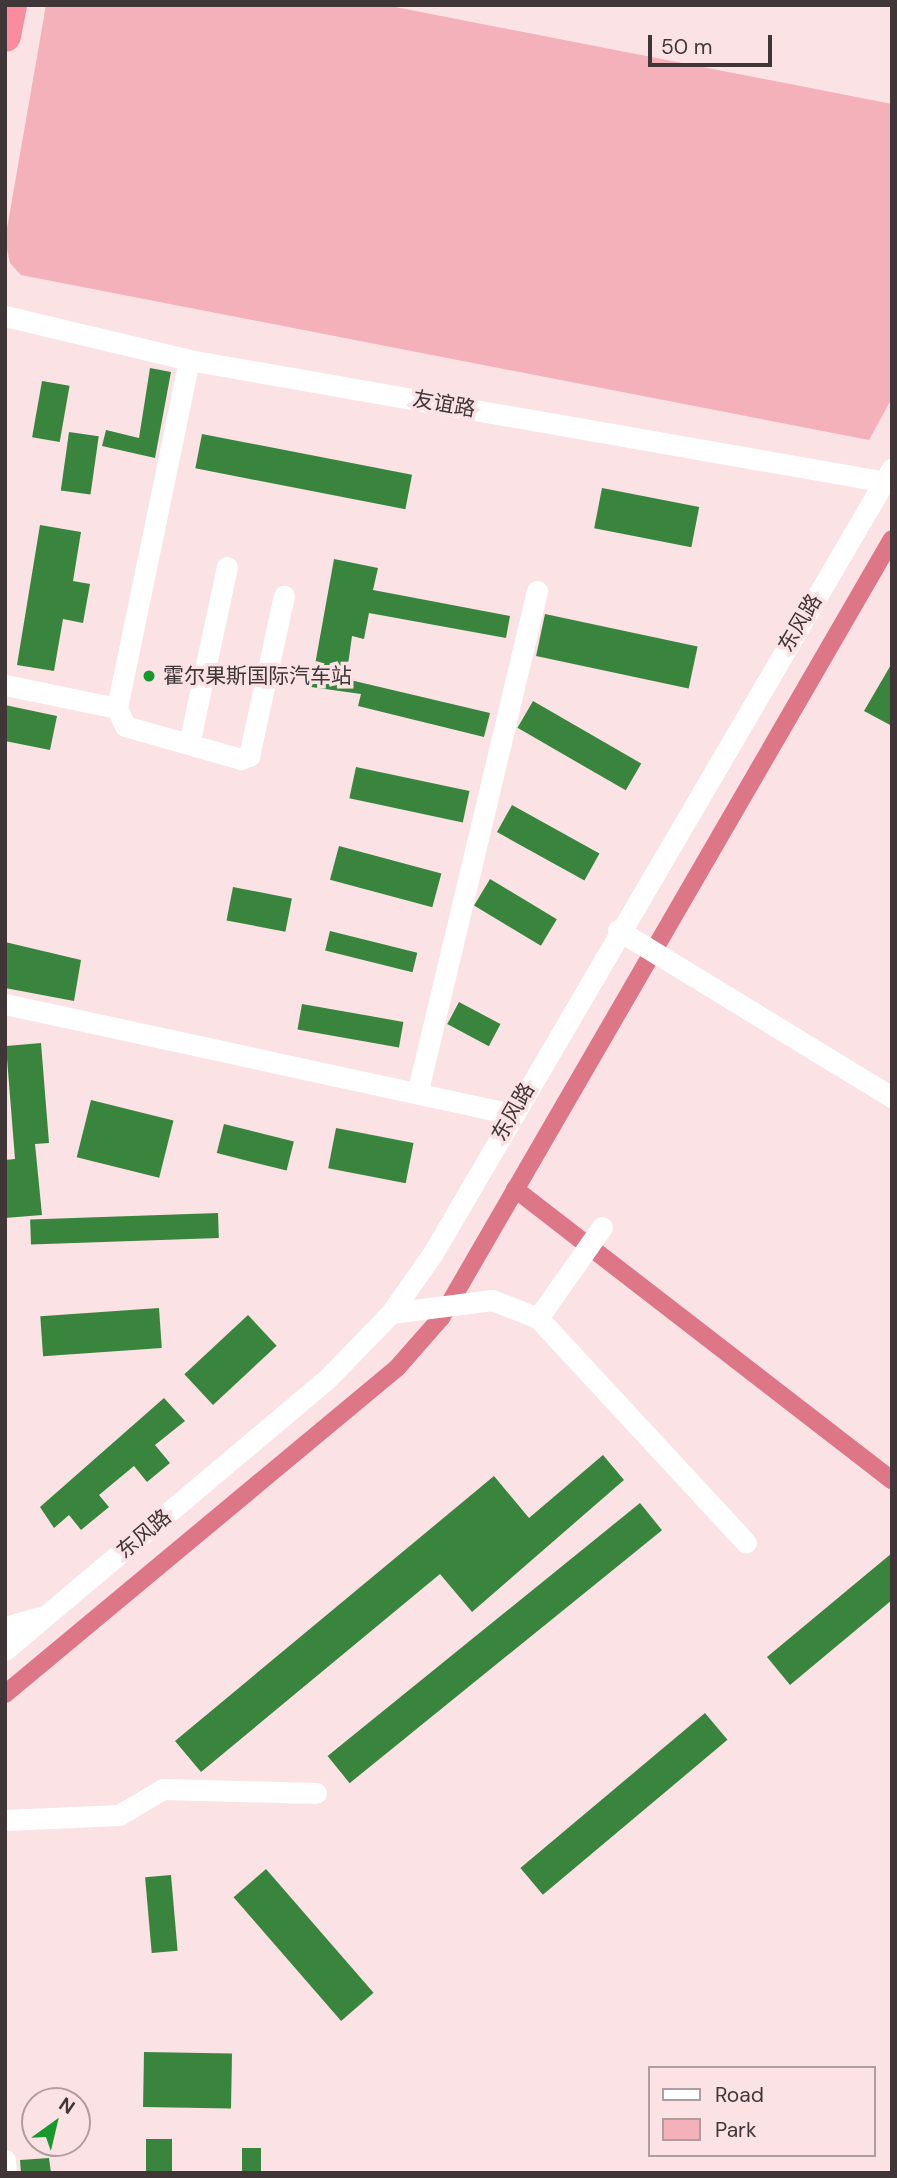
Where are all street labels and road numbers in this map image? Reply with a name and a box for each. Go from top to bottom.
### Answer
street label: 友谊路 [411,386,477,422]
street label: 东风路 [773,590,827,656]
street label: 东风路 [486,1078,540,1146]
street label: 东风路 [112,1504,176,1564]

